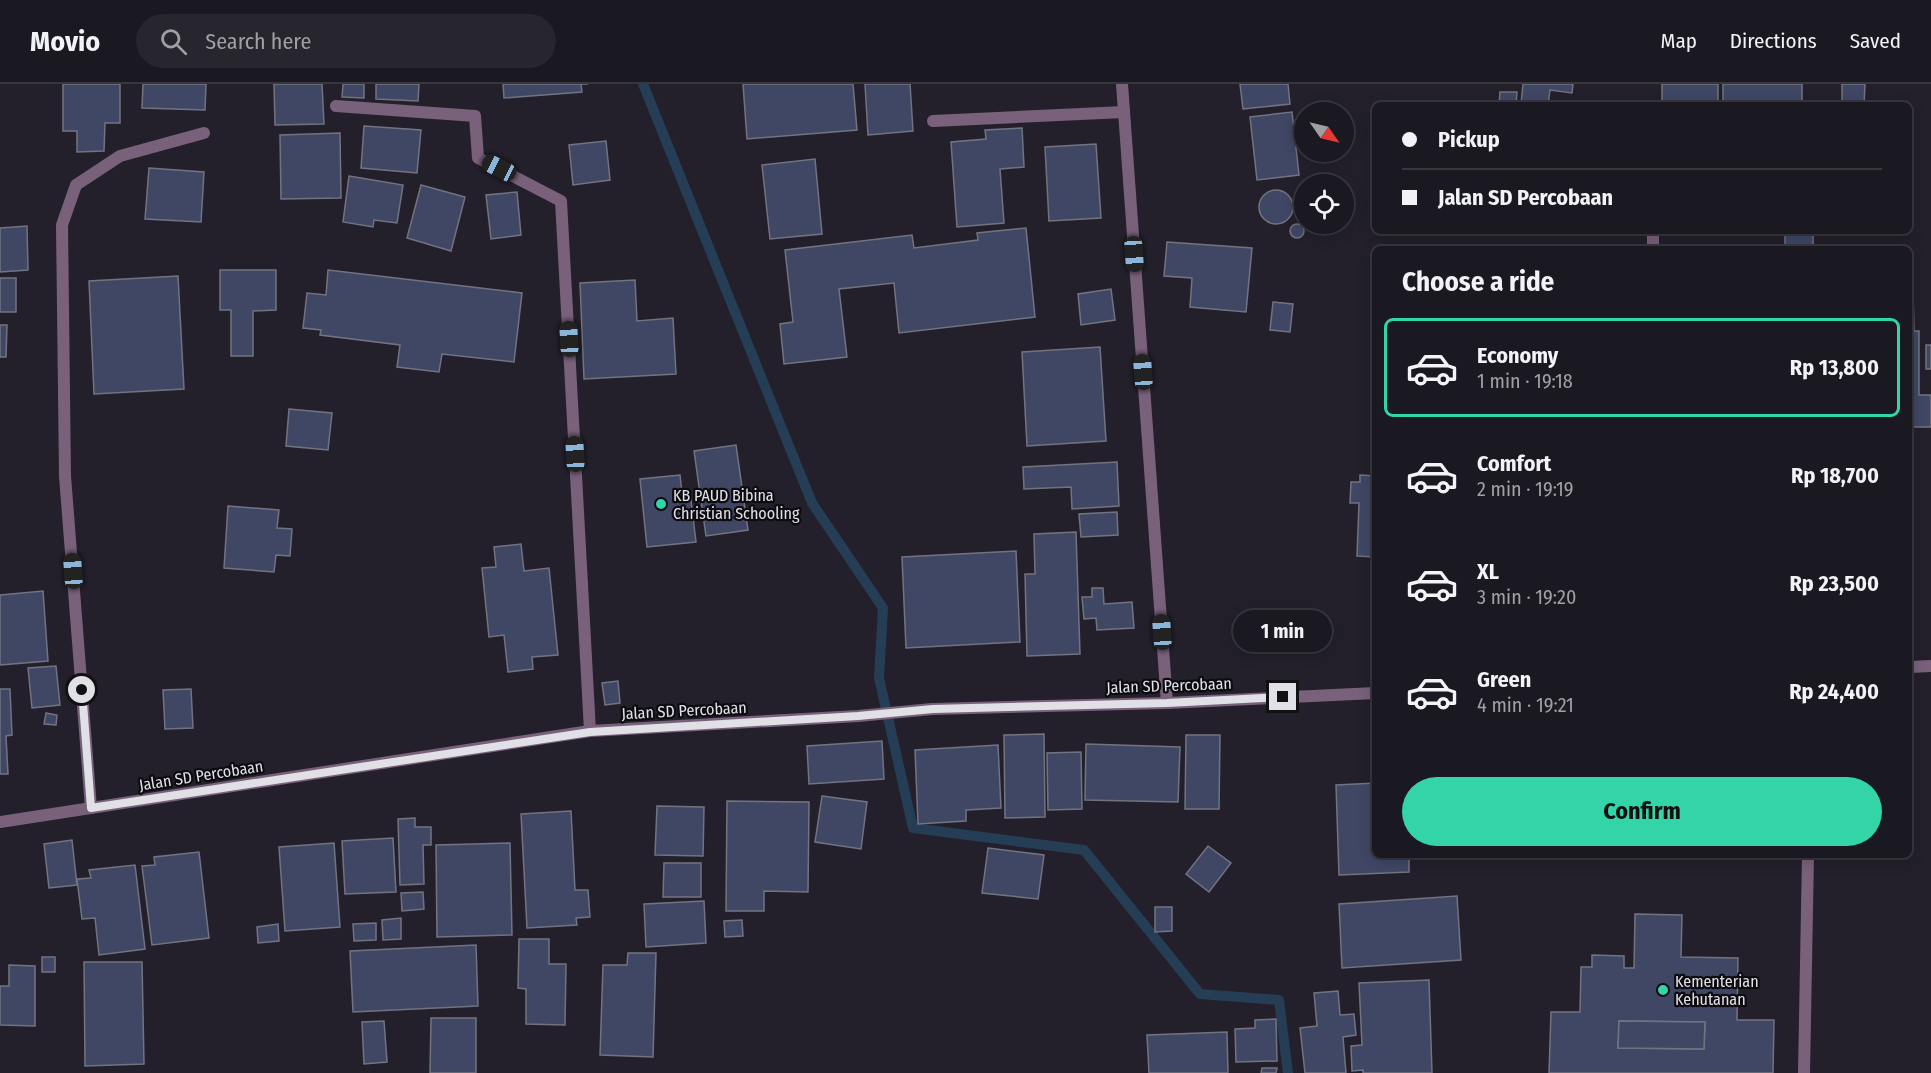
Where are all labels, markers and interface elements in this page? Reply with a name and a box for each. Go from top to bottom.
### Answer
search box [136,14,556,68]
text: Movio [30,25,100,58]
icon: search [157,25,190,58]
text: Search here [205,28,311,55]
text: Map [1660,28,1697,54]
text: Directions [1730,28,1817,54]
text: Saved [1850,28,1901,54]
north arrow [1294,102,1354,162]
map controls [1294,102,1354,234]
text: Pickup [1438,126,1500,153]
car [479,152,519,184]
button: locate [1294,174,1354,234]
text: Jalan SD Percobaan [1438,184,1613,211]
car [1124,235,1144,273]
text: Choose a ride [1402,266,1554,298]
car [559,321,579,357]
icon: car [1405,341,1459,395]
text: Economy [1477,342,1558,369]
car [1133,353,1153,391]
text: Rp 13,800 [1790,354,1879,381]
text: 1 min · 19:18 [1477,369,1573,393]
car [565,436,585,472]
icon: car [1405,449,1459,503]
text: Comfort [1477,450,1551,477]
text: Rp 18,700 [1791,462,1879,489]
text: 2 min · 19:19 [1477,477,1574,501]
place label: KB PAUD Bibina Christian Schooling [673,486,800,523]
marker: KB PAUD Bibina Christian Schooling [654,497,668,511]
car [63,552,83,590]
icon: car [1405,557,1459,611]
text: XL [1477,558,1499,585]
text: Rp 23,500 [1790,570,1879,597]
text: 3 min · 19:20 [1477,585,1576,609]
callout: 1 min [1234,610,1332,652]
car [1152,613,1172,651]
text: 1 min [1261,619,1304,643]
icon: car [1405,665,1459,719]
text: Green [1477,666,1531,693]
street label: Jalan SD Percobaan [1106,674,1232,697]
route start [68,676,95,703]
text: Rp 24,400 [1789,678,1879,705]
route end [1269,683,1296,710]
text: 4 min · 19:21 [1477,693,1574,717]
street label: Jalan SD Percobaan [621,698,747,723]
street label: Jalan SD Percobaan [138,756,265,795]
button: Confirm [1402,777,1882,846]
place label: Kementerian Kehutanan [1675,972,1759,1009]
marker: Kementerian Kehutanan [1656,983,1670,997]

